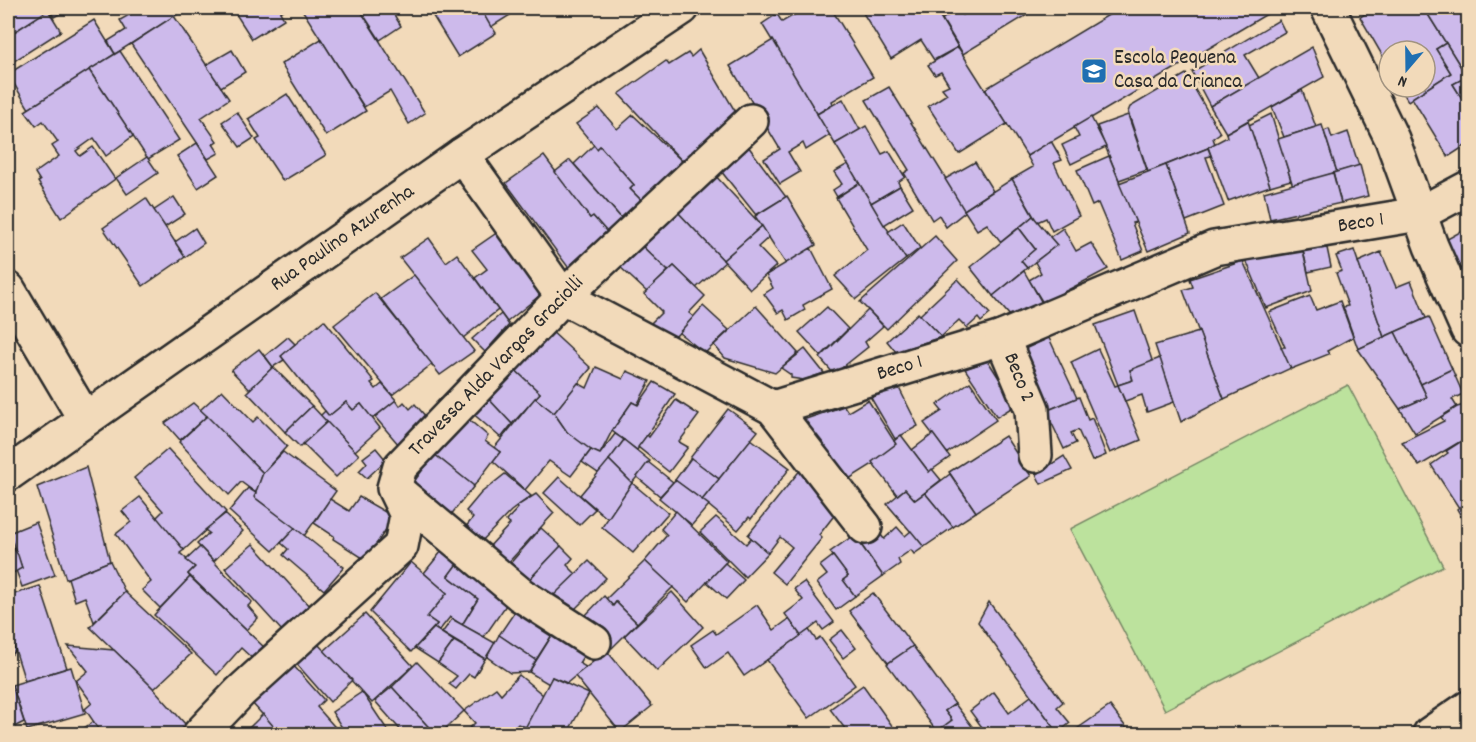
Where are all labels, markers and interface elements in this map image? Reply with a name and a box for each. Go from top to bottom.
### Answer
north arrow [1377,39,1437,99]
place label: Escola Pequena Casa da Crianca [1114,44,1243,98]
school or university icon: Escola Pequena Casa da Crianca [1079,56,1109,86]
text: N [1395,69,1410,93]
street label: Rua Paulino Azurenha [265,177,422,300]
street label: Beco 1 [1336,206,1386,242]
street label: Travessa Alda Vargas Graciolli [402,270,592,464]
street label: Beco 1 [873,348,927,390]
street label: Beco 2 [995,349,1041,407]

